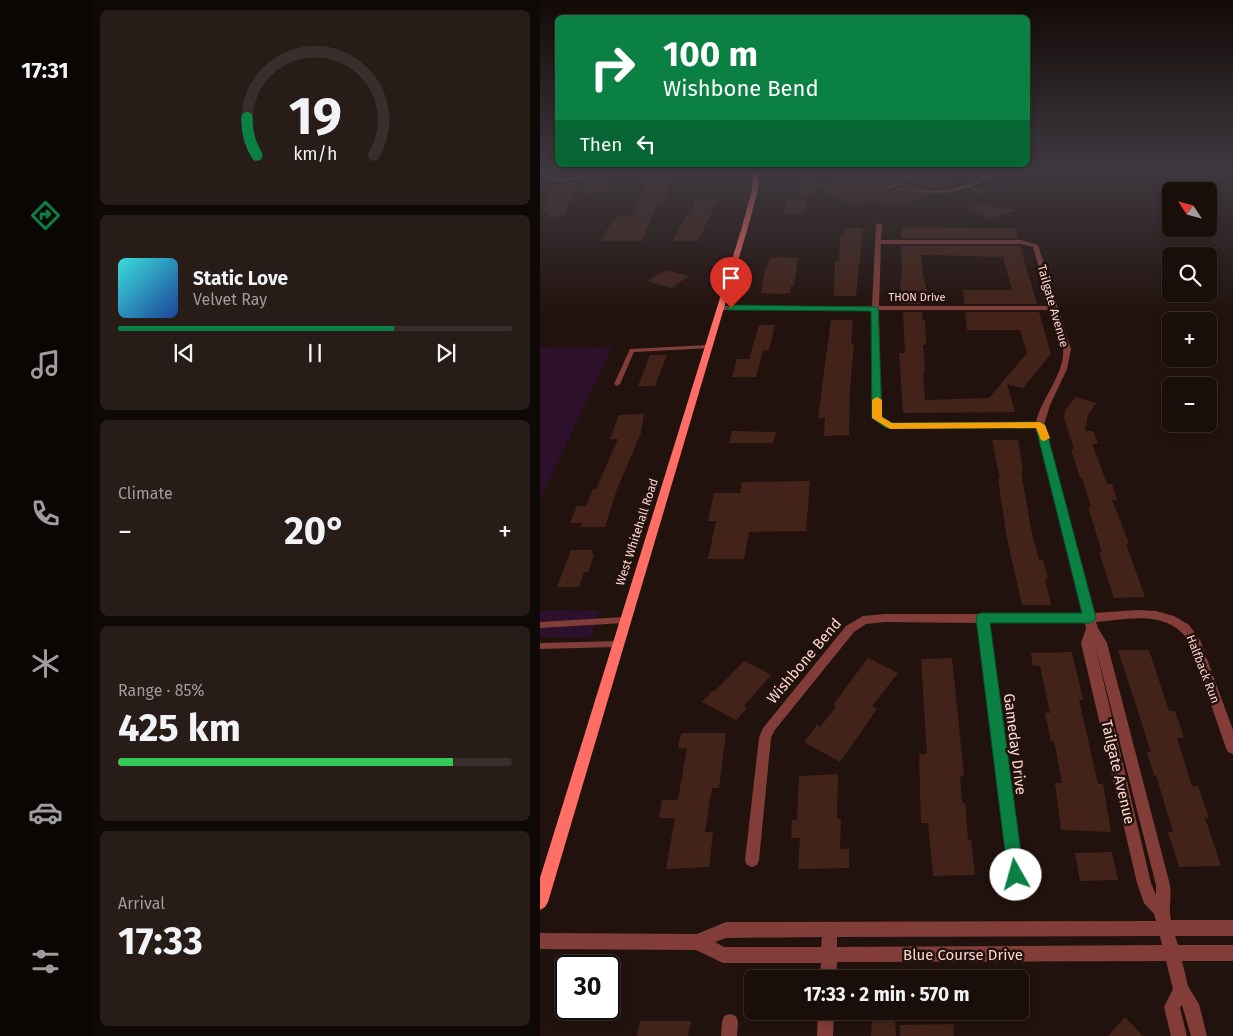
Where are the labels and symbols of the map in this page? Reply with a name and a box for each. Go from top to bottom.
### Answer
north arrow [1162,182,1218,238]
pin [710,257,752,308]
street label: Tailgate Avenue [1035,263,1071,349]
street label: THON Drive [888,291,946,304]
street label: West Whitehall Road [613,477,661,587]
street label: Wishbone Bend [763,615,845,707]
street label: Halfback Run [1184,633,1222,705]
street label: Gameday Drive [1000,692,1030,796]
street label: Tailgate Avenue [1097,718,1139,826]
position arrow [989,848,1041,900]
street label: Blue Course Drive [903,946,1023,964]
speed limit sign: 30 [555,955,620,1020]

